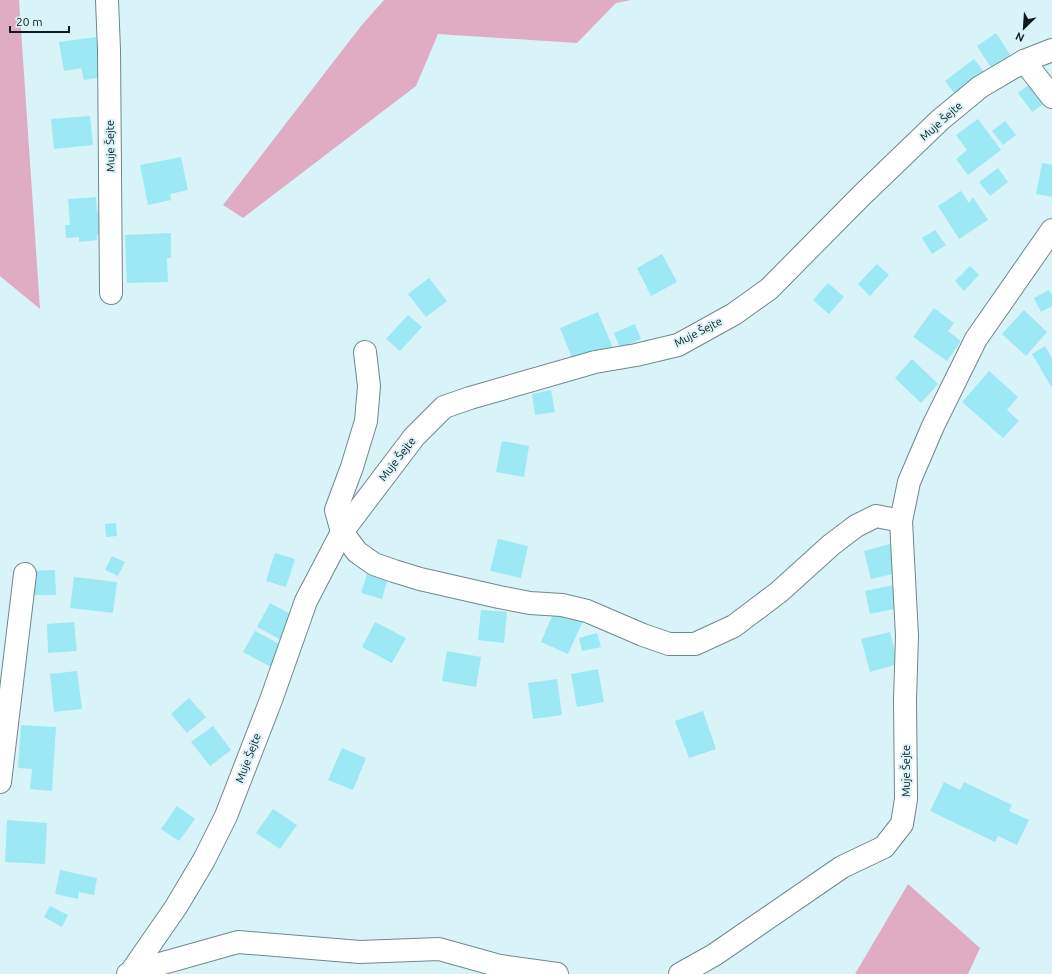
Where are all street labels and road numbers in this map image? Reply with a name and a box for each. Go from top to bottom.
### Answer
street label: Muje Šejte [917,98,964,143]
street label: Muje Šejte [103,120,116,172]
street label: Muje Šejte [672,314,724,349]
street label: Muje Šejte [375,434,418,483]
street label: Muje Šejte [232,731,263,784]
street label: Muje Šejte [899,745,912,797]

